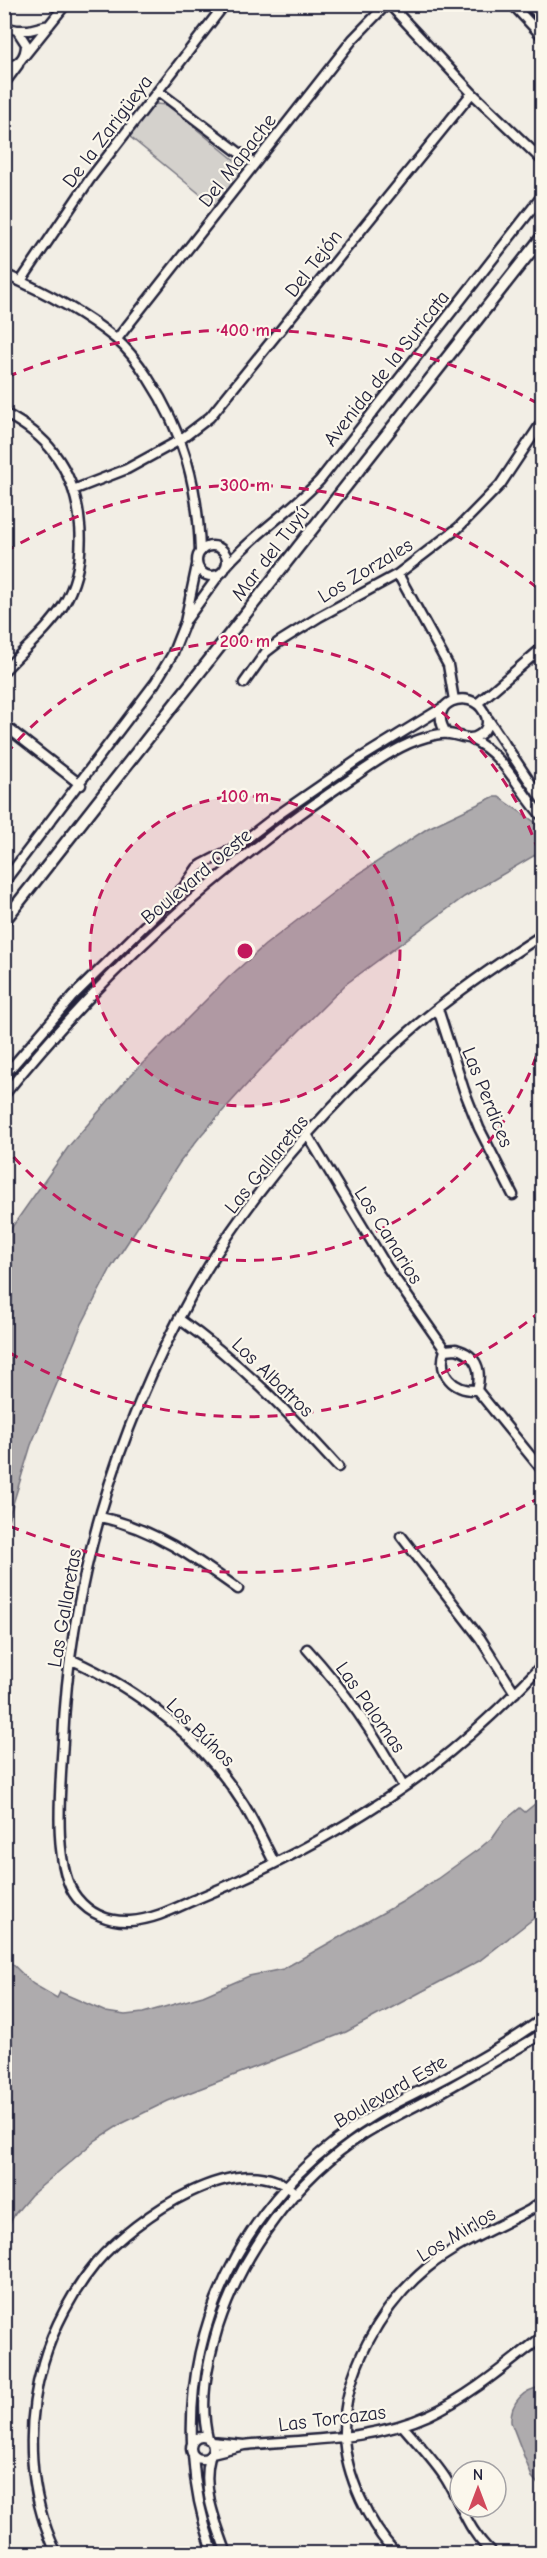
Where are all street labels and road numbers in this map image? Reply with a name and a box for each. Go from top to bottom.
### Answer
street label: De la Zarigüeya [58,71,157,192]
street label: Del Mapache [194,109,281,212]
street label: Del Tejón [280,225,347,301]
street label: Avenida de la Suricata [319,286,454,451]
street label: Mar del Tuyú [226,502,314,605]
street label: Los Zorzales [314,533,417,608]
street label: Boulevard Oeste [137,824,256,929]
street label: Las Perdices [457,1044,518,1151]
street label: Las Gallaretas [220,1110,313,1218]
street label: Los Canarios [350,1182,428,1288]
street label: Los Albatros [227,1333,318,1422]
street label: Las Gallaretas [43,1547,86,1669]
street label: Las Palomas [331,1657,410,1757]
street label: Los Búhos [162,1693,240,1771]
street label: Boulevard Este [330,2050,451,2133]
street label: Los Mirlos [413,2202,500,2267]
street label: Las Torcazas [277,2400,387,2437]

